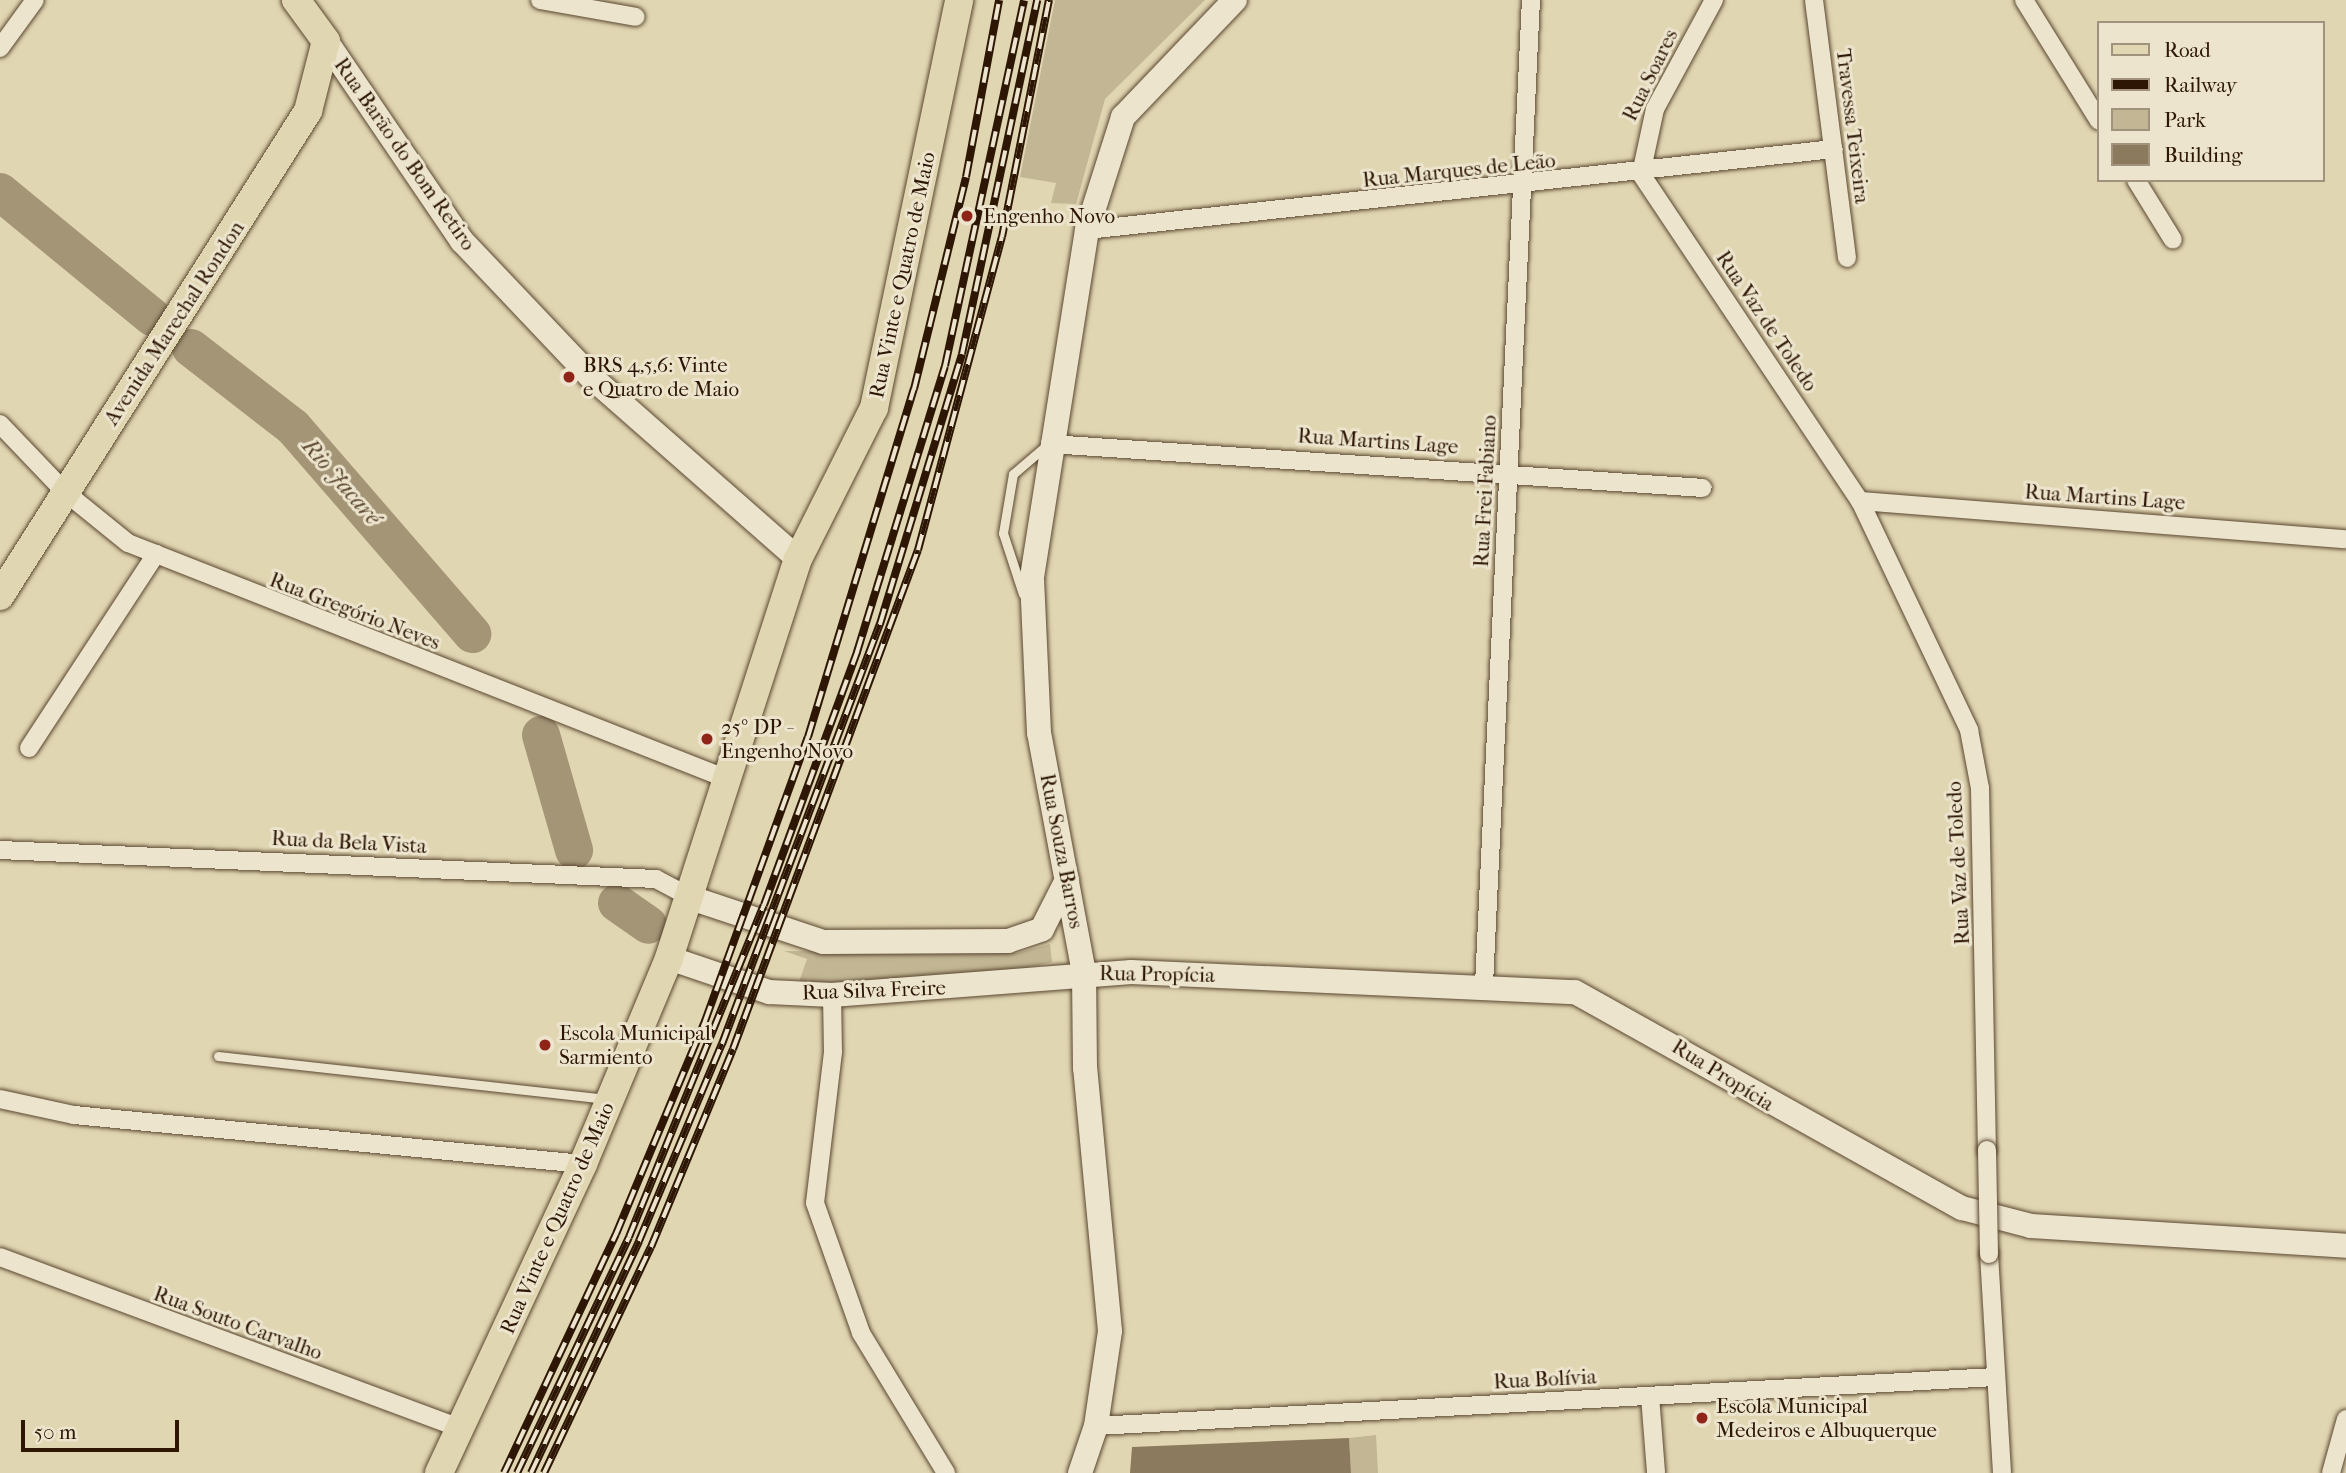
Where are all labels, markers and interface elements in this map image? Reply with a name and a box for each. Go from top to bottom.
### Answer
legend [2098,21,2325,182]
street label: Rua Soares [1617,25,1683,125]
text: Road [2164,38,2211,62]
street label: Travessa Teixeira [1831,47,1875,205]
street label: Rua Barão do Bom Retiro [329,53,481,255]
text: Railway [2164,73,2237,97]
text: Park [2164,108,2206,132]
text: Building [2164,143,2242,167]
street label: Rua Marques de Leão [1361,147,1557,193]
street label: Rua Vinte e Quatro de Maio [864,149,940,401]
place label: Engenho Novo [983,203,1115,229]
marker: Engenho Novo [957,206,977,226]
street label: Avenida Marechal Rondon [99,216,249,430]
street label: Rua Vaz de Toledo [1711,246,1823,396]
place label: BRS 4,5,6: Vinte e Quatro de Maio [583,352,739,402]
marker: BRS 4,5,6: Vinte e Quatro de Maio [561,369,577,385]
street label: Rua Frei Fabiano [1468,414,1502,568]
street label: Rua Martins Lage [1297,423,1459,459]
water label: Rio Jacaré [296,433,386,531]
street label: Rua Martins Lage [2024,479,2186,515]
street label: Rua Gregório Neves [266,567,444,655]
place label: 25º DP - Engenho Novo [721,714,853,764]
marker: 25º DP - Engenho Novo [699,731,715,747]
street label: Rua Souza Barros [1035,771,1089,931]
street label: Rua Vaz de Toledo [1941,780,1975,946]
street label: Rua da Bela Vista [271,825,427,859]
street label: Rua Propícia [1099,960,1215,988]
street label: Rua Silva Freire [802,975,946,1005]
place label: Escola Municipal Sarmiento [559,1020,711,1070]
street label: Rua Propícia [1667,1034,1779,1116]
marker: Escola Municipal Sarmiento [537,1037,553,1053]
street label: Rua Vinte e Quatro de Maio [494,1098,620,1338]
street label: Rua Souto Carvalho [150,1281,326,1365]
street label: Rua Bolívia [1493,1364,1597,1394]
place label: Escola Municipal Medeiros e Albuquerque [1716,1393,1937,1443]
scale bar [24,1406,182,1450]
marker: Escola Municipal Medeiros e Albuquerque [1694,1410,1710,1426]
text: 50 m [34,1420,77,1444]

